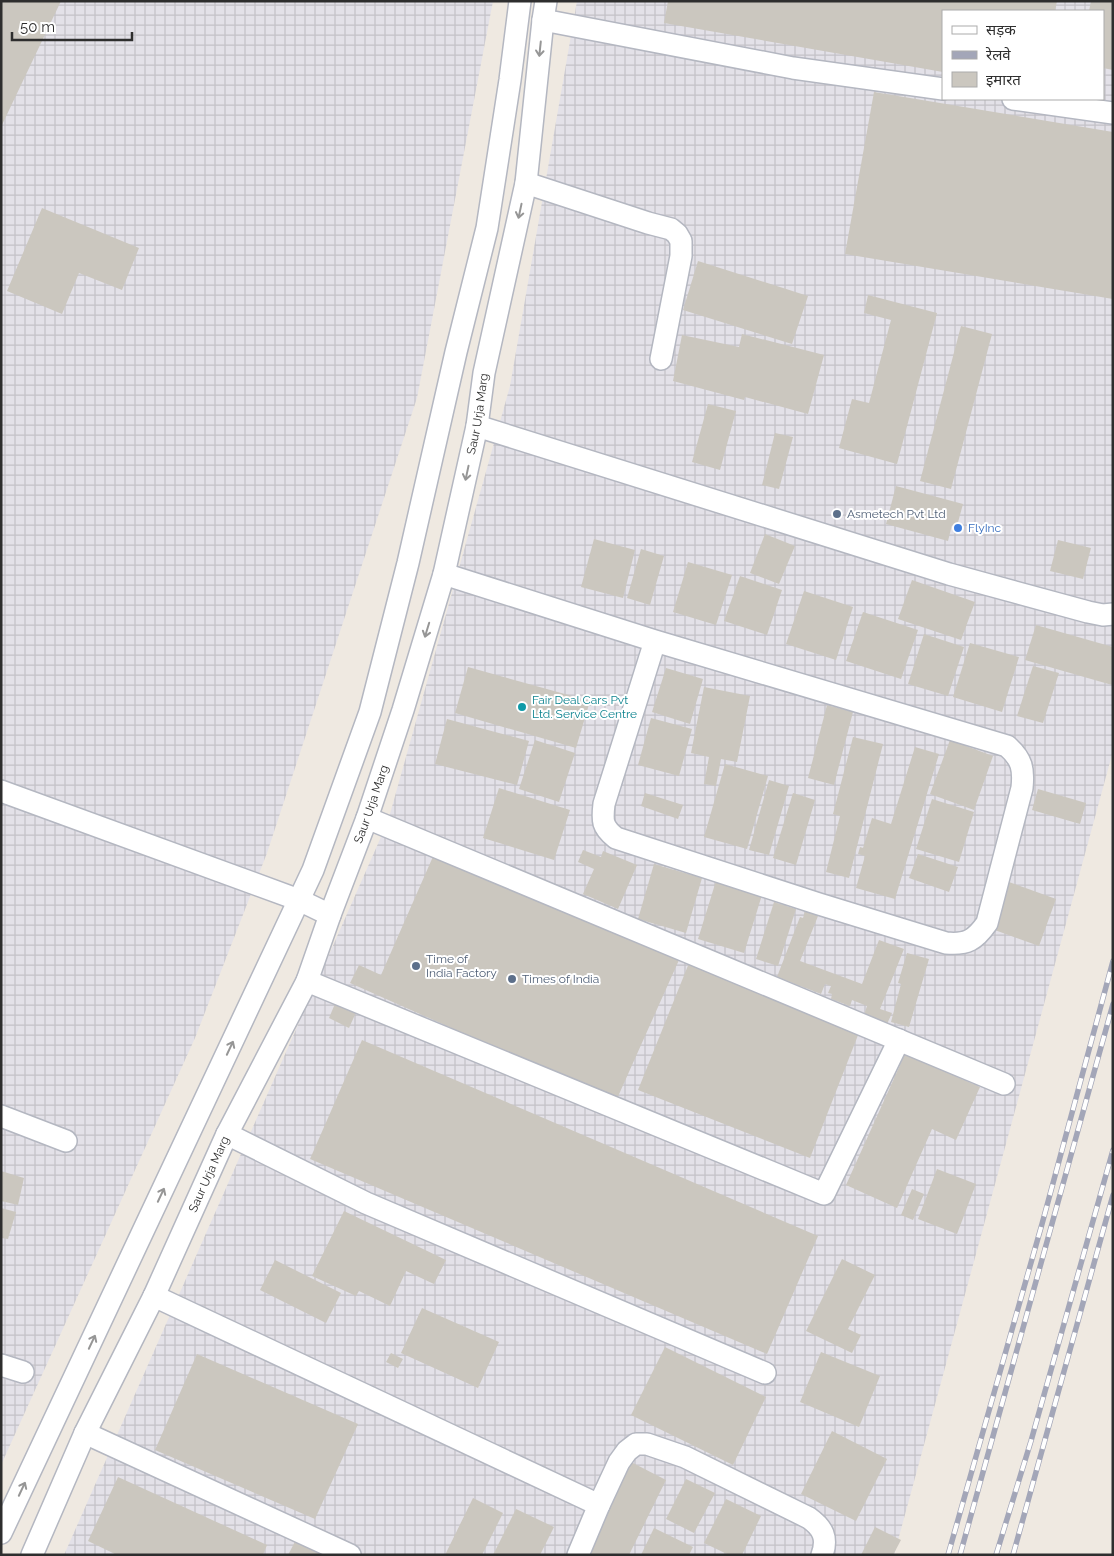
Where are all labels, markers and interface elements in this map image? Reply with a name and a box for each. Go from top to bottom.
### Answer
scale bar [12,10,132,42]
legend [942,10,1104,100]
text: 50 m [20,18,55,36]
text: सड़क [986,21,1016,39]
one-way arrow [535,41,544,57]
text: रेलवे [985,46,1011,64]
text: इमारत [986,71,1021,89]
one-way arrow [515,202,524,218]
street label: Saur Urja Marg [464,373,491,456]
one-way arrow [461,464,471,480]
place label: Asmetech Pvt Ltd [847,507,946,521]
marker: Asmetech Pvt Ltd [831,508,843,520]
place label: FlyInc [968,521,1002,535]
marker: FlyInc [952,522,964,534]
one-way arrow [422,622,432,638]
place label: Fair Deal Cars Pvt Ltd. Service Centre [532,693,637,721]
marker: Fair Deal Cars Pvt Ltd. Service Centre [516,701,528,713]
street label: Saur Urja Marg [351,763,391,845]
place label: Time of India Factory [426,952,497,980]
marker: Time of India Factory [410,960,422,972]
place label: Times of India [522,972,599,986]
marker: Times of India [506,973,518,985]
one-way arrow [225,1041,235,1056]
street label: Saur Urja Marg [186,1134,232,1214]
one-way arrow [156,1188,166,1203]
one-way arrow [87,1335,97,1350]
one-way arrow [18,1482,27,1497]

